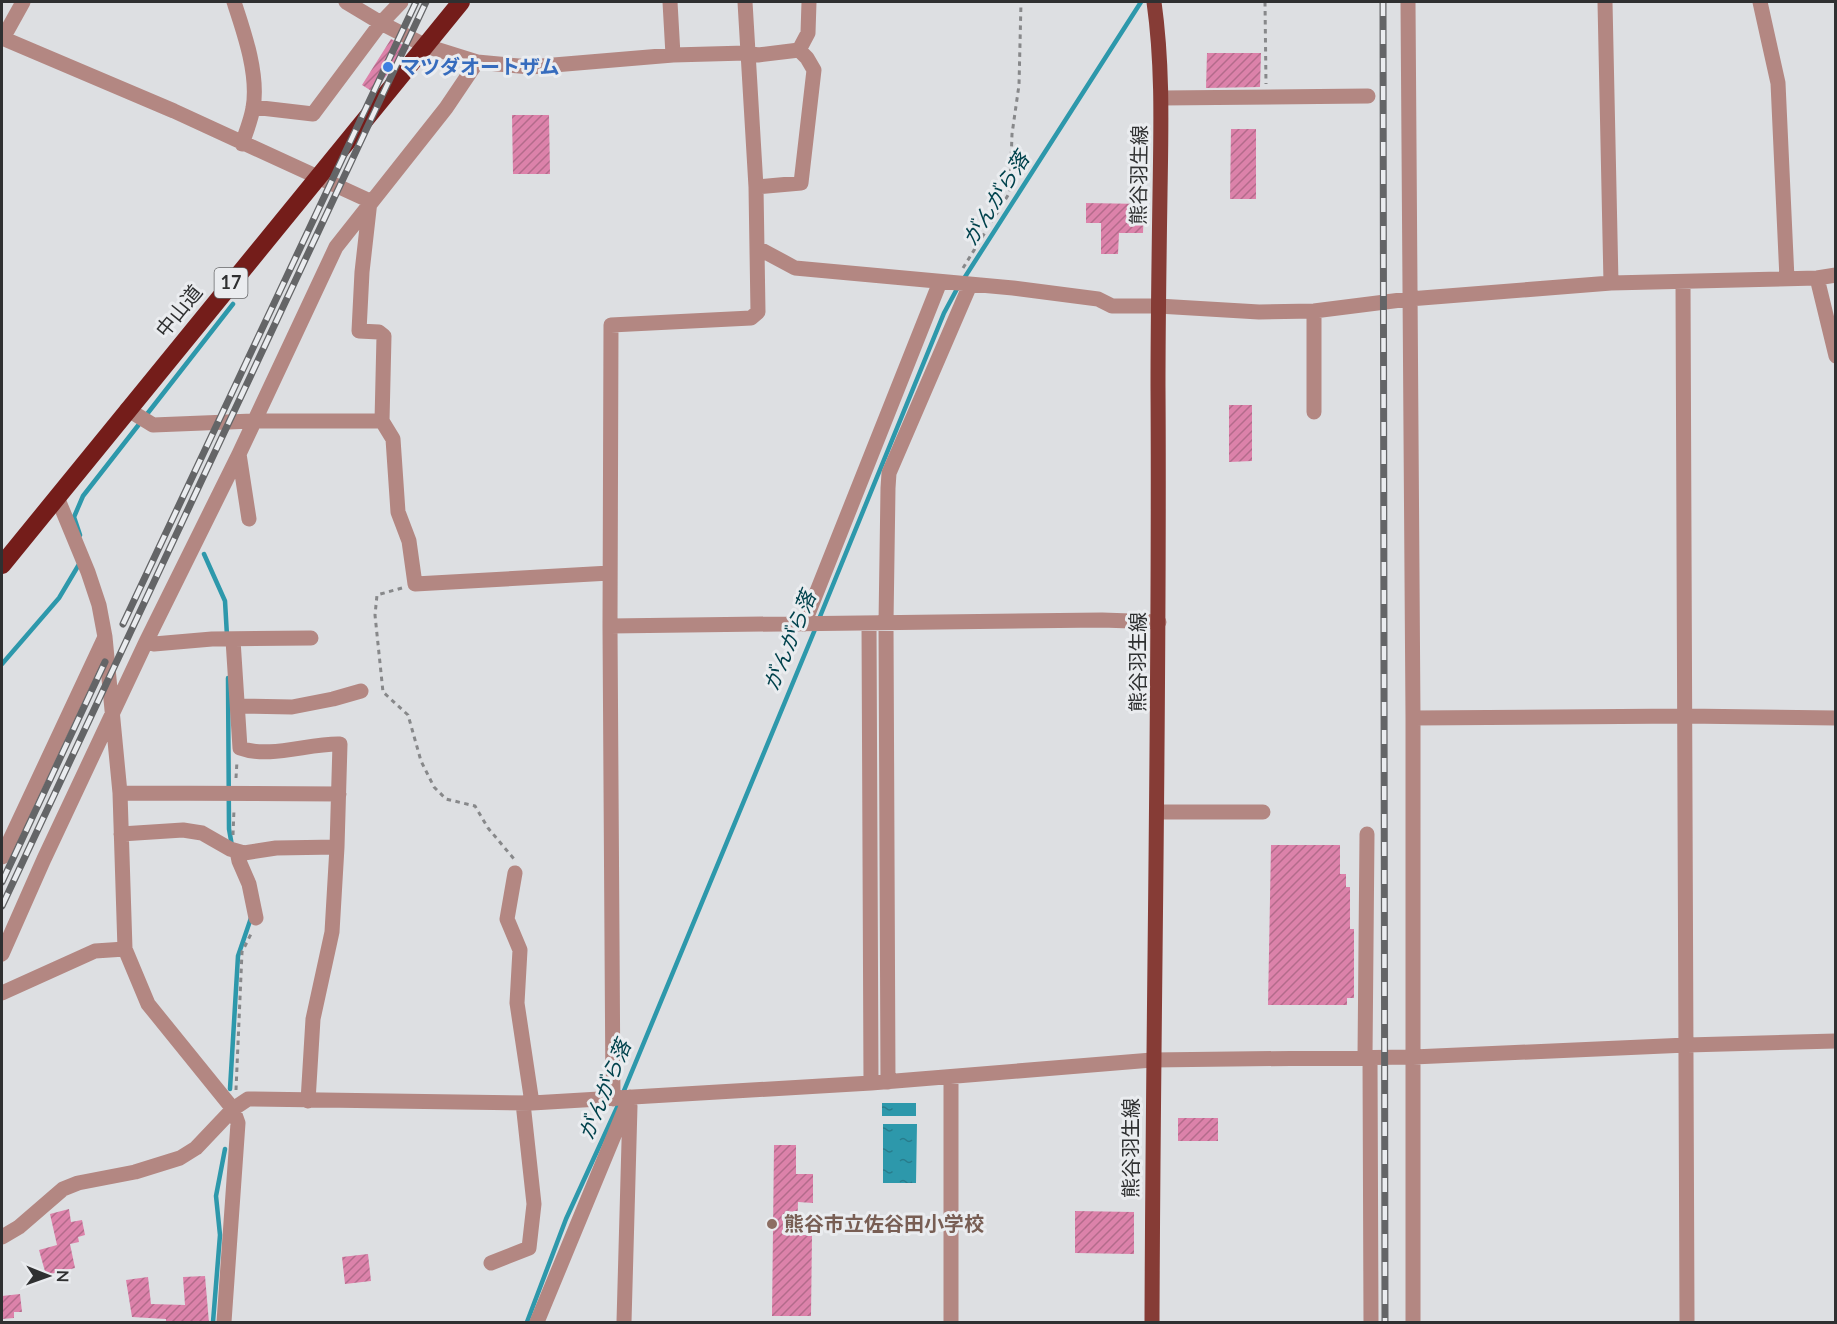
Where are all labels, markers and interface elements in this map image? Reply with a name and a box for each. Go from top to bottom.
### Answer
place label: マツダオートザム [400,54,560,78]
marker: マツダオートザム [381,60,395,74]
street label: 熊谷羽生線 [1125,125,1151,225]
water label: がんがら落 [956,145,1035,249]
road number: 17 [214,268,248,298]
street label: 中山道 [150,280,206,341]
water label: がんがら落 [757,584,821,694]
street label: 熊谷羽生線 [1125,612,1149,712]
water label: がんがら落 [572,1033,636,1143]
street label: 熊谷羽生線 [1118,1098,1142,1198]
place label: 熊谷市立佐谷田小学校 [784,1211,984,1235]
marker: 熊谷市立佐谷田小学校 [765,1217,779,1231]
north arrow [18,1246,78,1306]
text: N [54,1270,73,1283]

